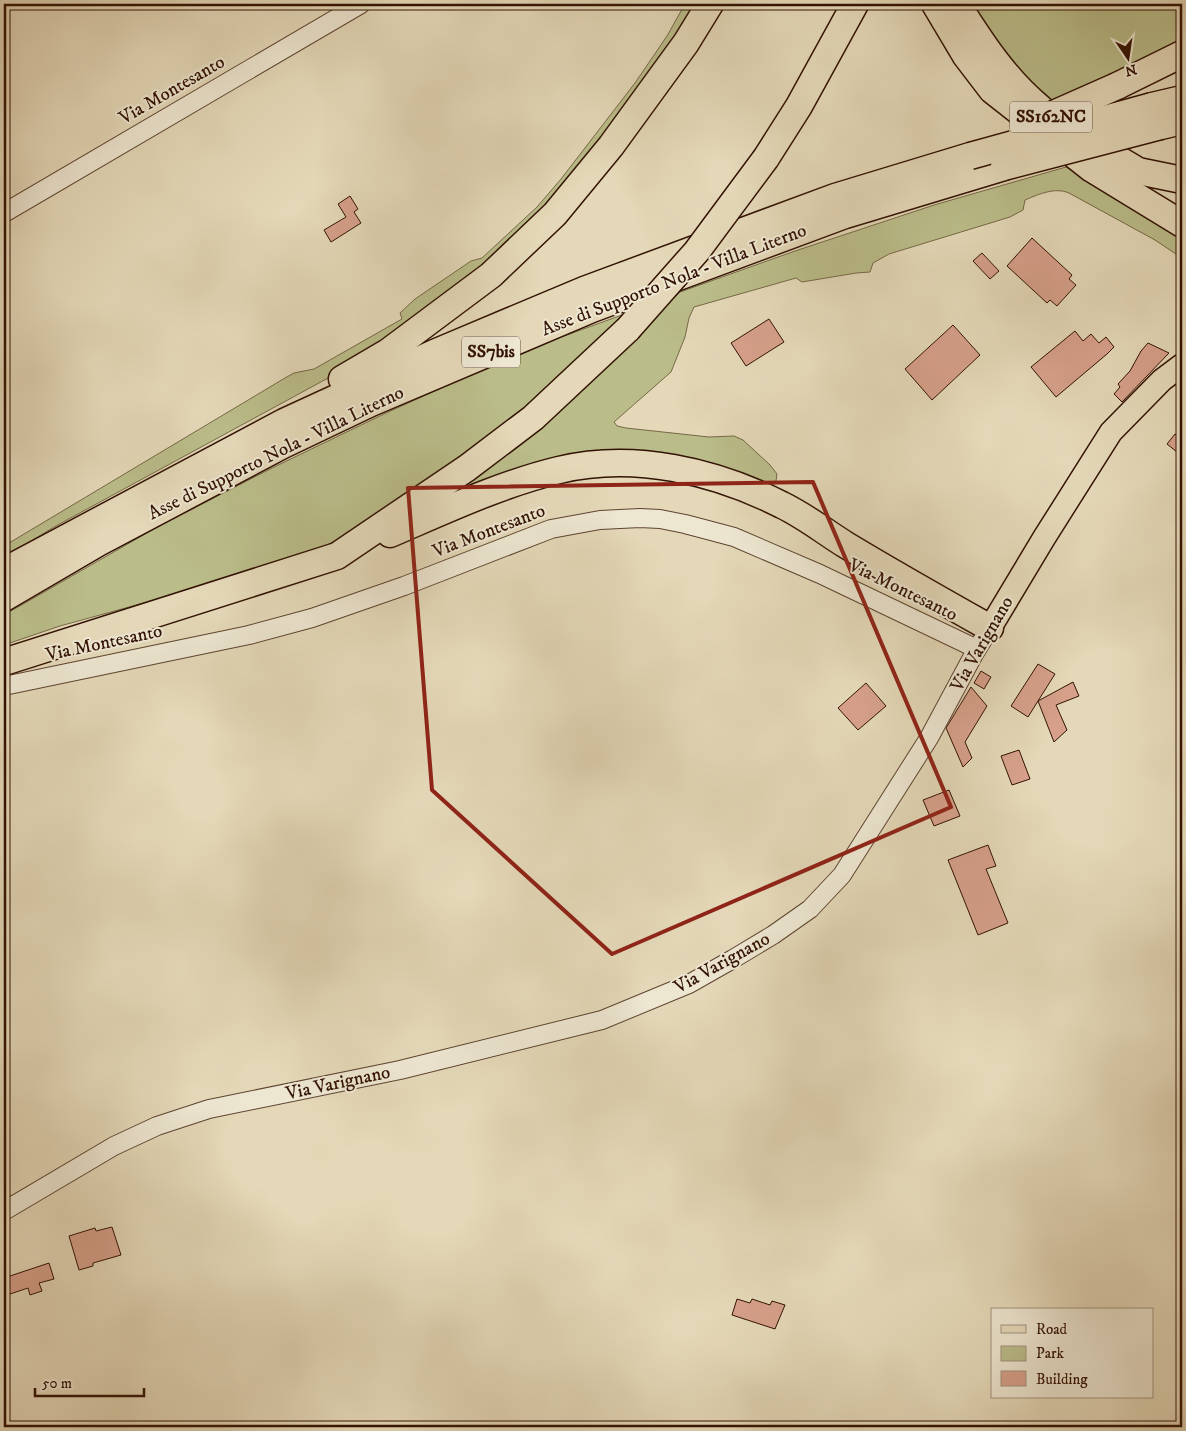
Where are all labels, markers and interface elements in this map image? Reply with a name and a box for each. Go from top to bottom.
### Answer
north arrow [1104,32,1154,82]
street label: Via Montesanto [114,50,229,130]
text: N [1123,60,1138,80]
road number: SS162NC [1010,101,1092,132]
street label: Asse di Supporto Nola - Villa Literno [538,219,810,341]
road number: SS7bis [462,337,520,368]
street label: Asse di Supporto Nola - Villa Literno [144,381,408,525]
street label: Via Montesanto [429,499,548,563]
street label: Via Montesanto [844,553,961,626]
street label: Via Varignano [945,592,1019,697]
street label: Via Montesanto [43,619,164,667]
street label: Via Varignano [669,927,774,999]
street label: Via Varignano [283,1061,392,1105]
legend [991,1308,1154,1398]
text: Road [1036,1320,1068,1339]
text: Park [1036,1344,1065,1363]
scale bar [35,1366,144,1398]
text: Building [1036,1370,1088,1389]
text: 50 m [42,1374,72,1393]

